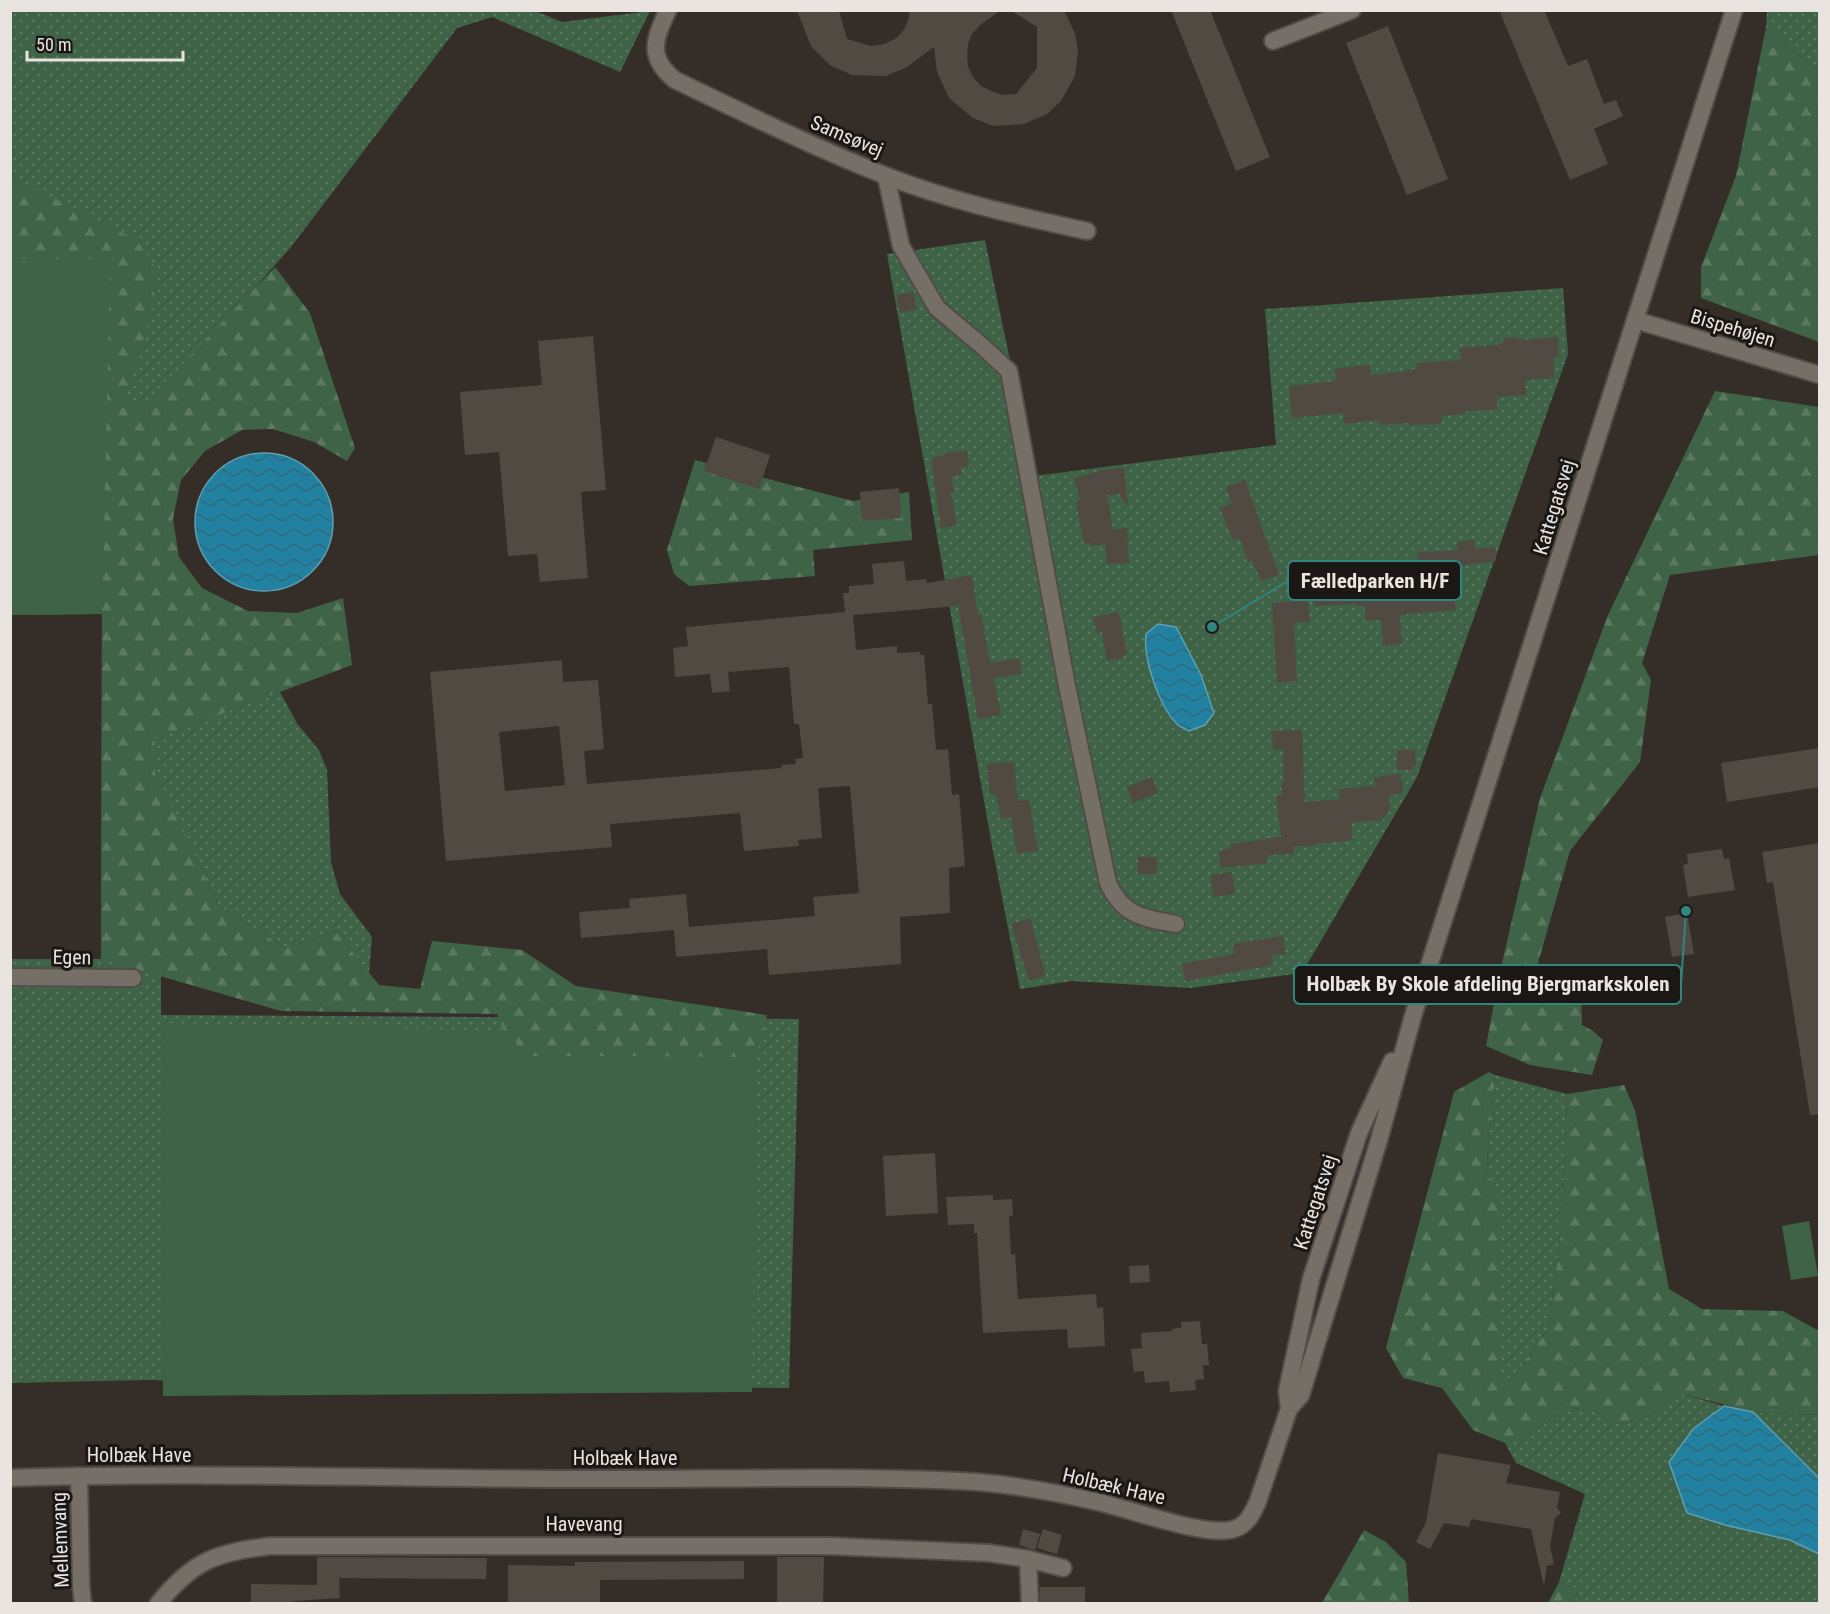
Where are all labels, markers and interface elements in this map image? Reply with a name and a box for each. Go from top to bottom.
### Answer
scale bar [27,24,183,62]
text: 50 m [36,34,71,55]
street label: Samsøvej [807,110,887,162]
street label: Bispehøjen [1688,304,1778,352]
street label: Kattegatsvej [1528,456,1580,558]
callout: Fælledparken H/F [1288,561,1461,600]
text: Fælledparken H/F [1301,569,1449,593]
street label: Egen [52,945,92,969]
callout: Holbæk By Skole afdeling Bjergmarkskolen [1294,965,1681,1004]
text: Holbæk By Skole afdeling Bjergmarkskolen [1307,972,1669,996]
street label: Kattegatsvej [1288,1151,1342,1253]
street label: Holbæk Have [87,1443,191,1467]
street label: Holbæk Have [573,1446,677,1470]
street label: Holbæk Have [1060,1463,1168,1509]
street label: Mellemvang [46,1492,74,1588]
street label: Havevang [545,1512,623,1536]

